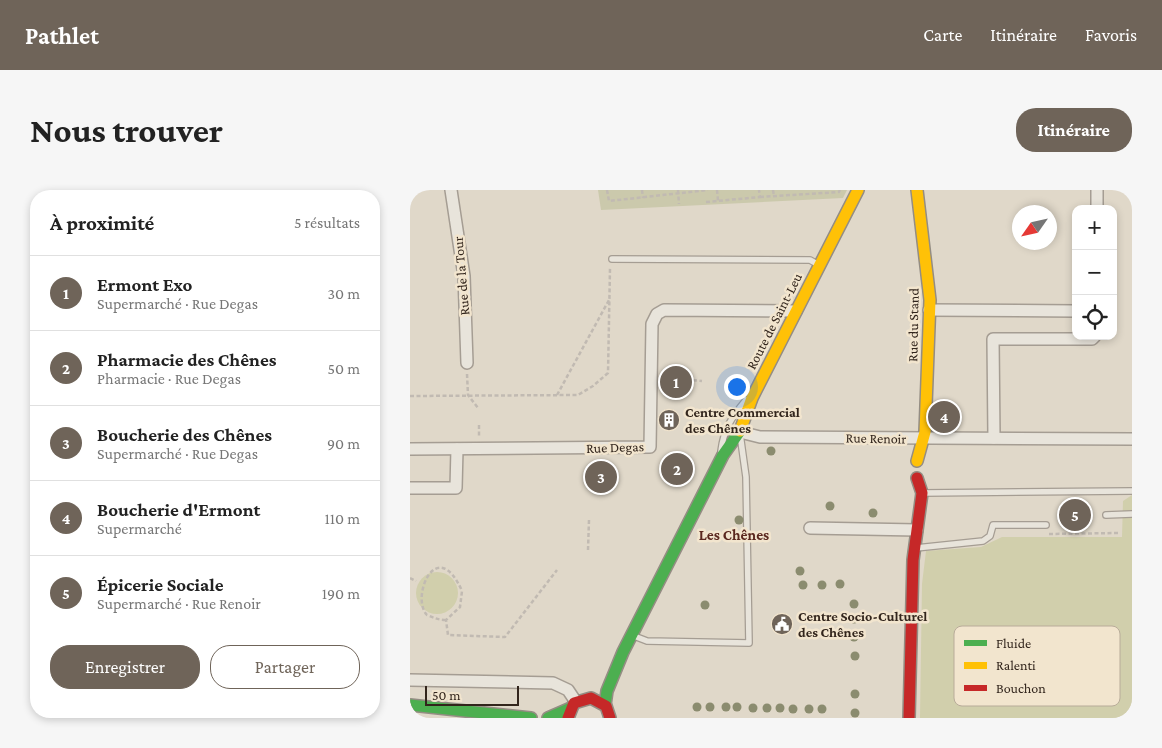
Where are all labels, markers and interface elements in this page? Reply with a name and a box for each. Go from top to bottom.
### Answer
text: Pathlet [25,22,99,49]
text: Carte [923,25,962,45]
text: Itinéraire [990,25,1057,45]
text: Favoris [1085,25,1137,45]
button: Itinéraire [1016,108,1132,152]
text: Nous trouver [30,111,223,150]
north arrow [1012,205,1057,250]
map controls [1072,205,1117,340]
button: + [1072,205,1117,250]
text: À proximité [50,211,154,235]
text: 5 résultats [294,214,360,231]
street label: Rue de la Tour [450,236,472,316]
button: − [1072,250,1117,295]
street label: Route de Saint-Leu [743,270,805,372]
text: Ermont Exo [97,274,192,295]
text: 1 [63,285,69,302]
text: 30 m [328,285,360,302]
street label: Rue du Stand [904,287,922,362]
text: Supermarché · Rue Degas [97,295,258,312]
button: locate [1072,295,1117,340]
text: Pharmacie des Chênes [97,349,277,370]
text: 2 [62,360,70,377]
text: 50 m [328,360,360,377]
pin: 1 [660,363,692,401]
text: Pharmacie · Rue Degas [97,370,241,387]
your location [724,374,750,400]
pin: 4 [928,398,960,436]
place label: Centre Commercial des Chênes [685,404,800,436]
building icon: Centre Commercial des Chênes [657,408,681,432]
text: Boucherie des Chênes [97,424,272,445]
street label: Rue Renoir [846,429,906,447]
text: 3 [62,435,70,452]
text: 90 m [327,435,360,452]
street label: Rue Degas [586,438,644,456]
text: Supermarché · Rue Degas [97,445,258,462]
pin: 2 [661,450,693,488]
pin: 3 [585,458,617,496]
pin: 5 [1059,496,1091,534]
text: Boucherie d'Ermont [97,499,260,520]
text: 4 [62,510,70,527]
text: 110 m [324,510,360,527]
text: Supermarché [97,520,182,537]
district label: Les Chênes [699,527,769,543]
text: Épicerie Sociale [97,574,224,595]
text: 5 [62,585,70,602]
text: 190 m [322,585,360,602]
text: Supermarché · Rue Renoir [97,595,261,612]
place label: Centre Socio-Culturel des Chênes [798,608,927,640]
public building icon: Centre Socio-Culturel des Chênes [770,612,794,636]
legend [954,626,1120,706]
text: Fluide [996,635,1031,651]
button: Enregistrer [50,645,200,689]
button: Partager [210,645,360,689]
text: Ralenti [996,657,1036,673]
text: Bouchon [996,680,1046,696]
scale bar [425,683,519,706]
text: 50 m [432,687,460,703]

